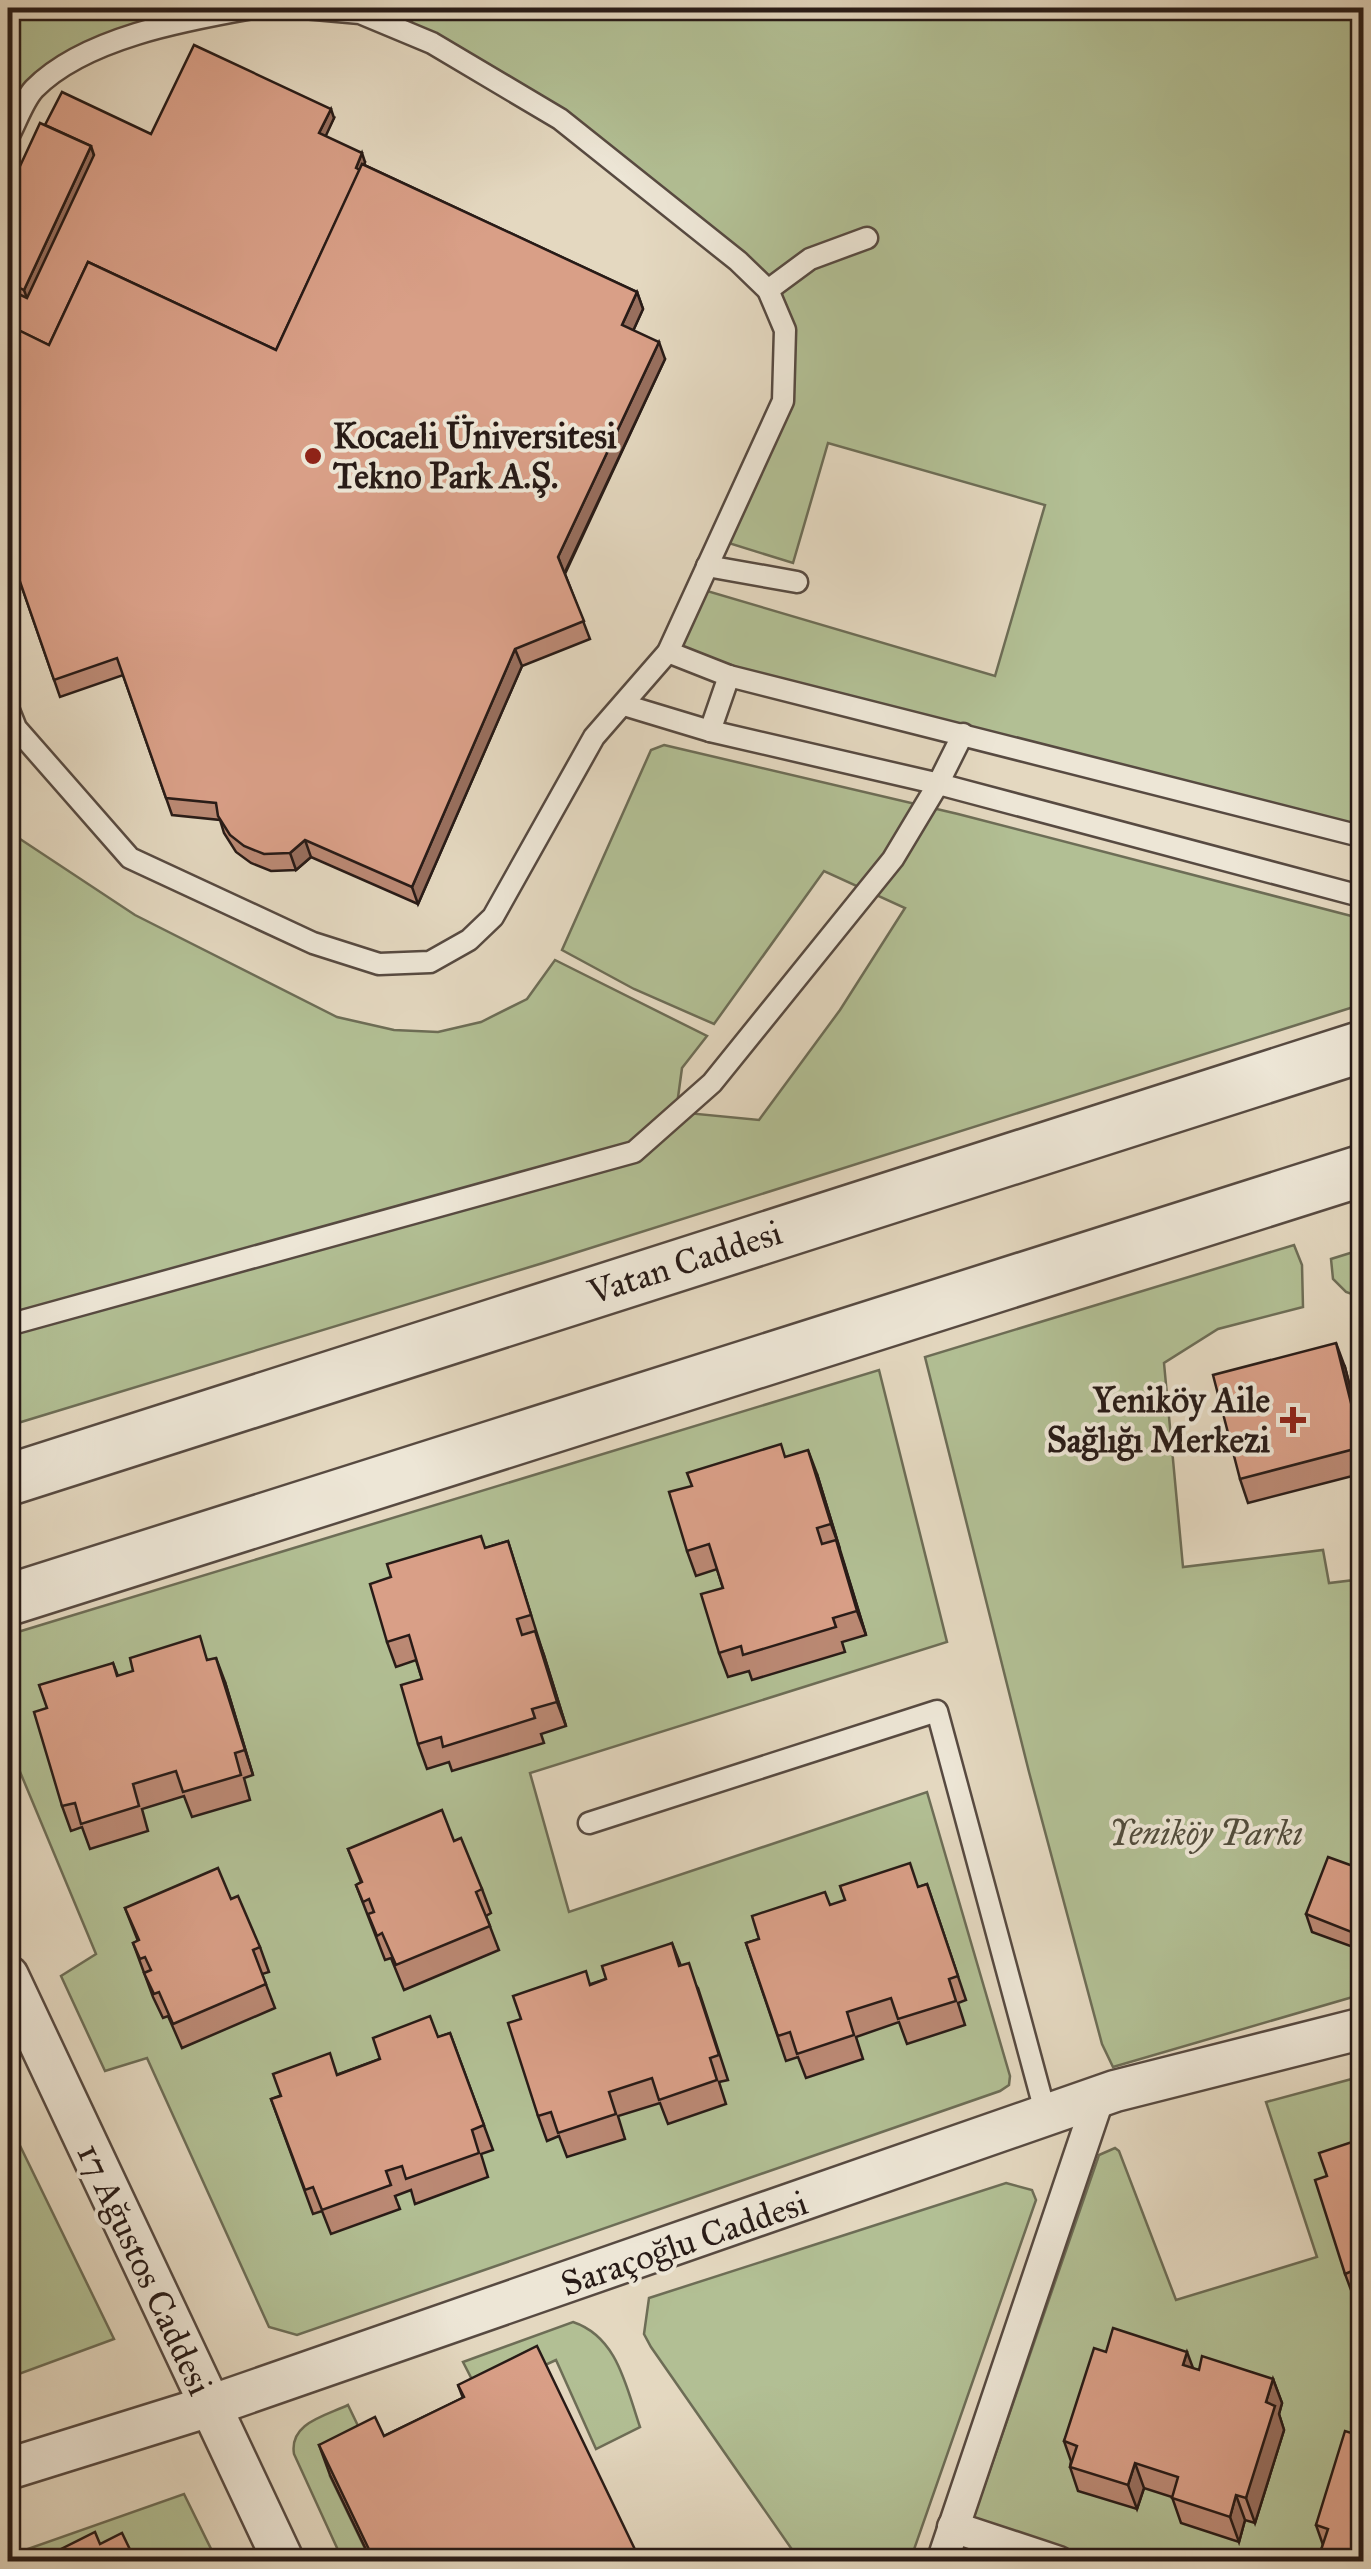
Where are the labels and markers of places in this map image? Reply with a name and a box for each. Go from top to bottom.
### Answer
place label: Kocaeli Üniversitesi Tekno Park A.Ş. [333,414,617,499]
marker: Kocaeli Üniversitesi Tekno Park A.Ş. [302,445,324,467]
place label: Yeniköy Aile Sağlığı Merkezi [1047,1379,1270,1462]
marker: Yeniköy Aile Sağlığı Merkezi [1280,1407,1306,1433]

